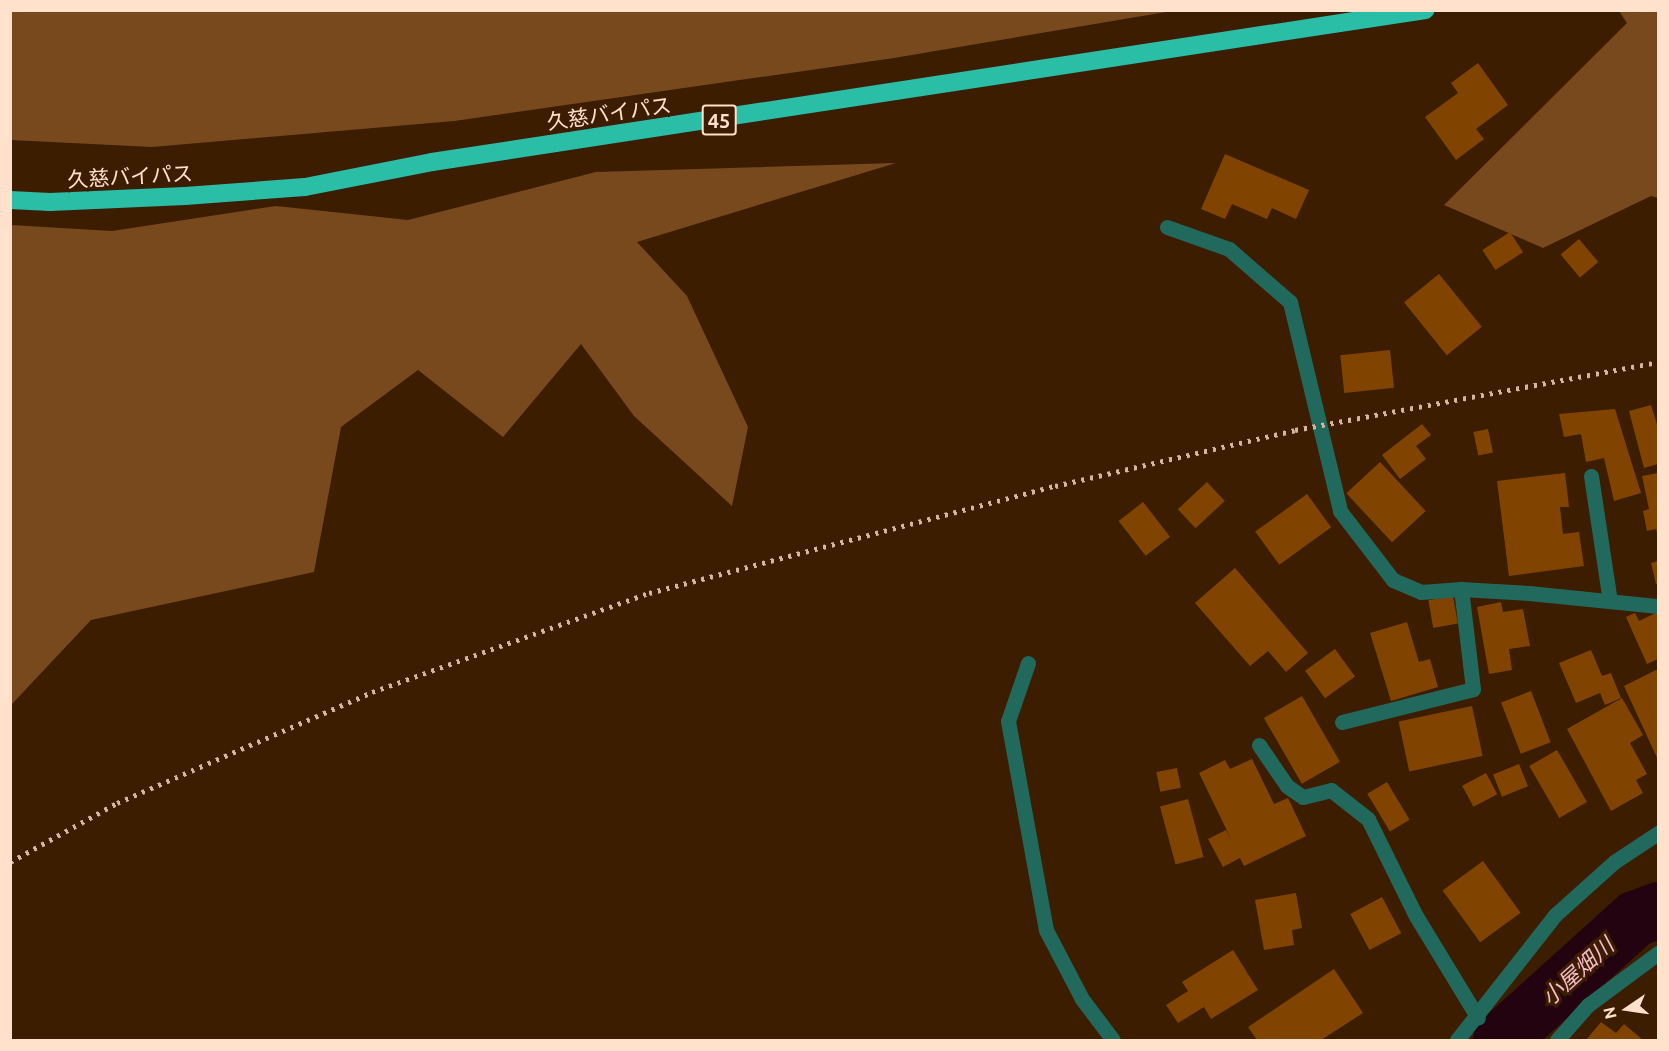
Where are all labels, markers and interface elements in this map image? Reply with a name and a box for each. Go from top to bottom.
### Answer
street label: 久慈バイパス [545,92,673,134]
road number: 45 [701,103,737,137]
street label: 久慈バイパス [66,160,194,192]
water label: 小屋畑川 [1535,932,1619,1010]
north arrow [1597,979,1657,1039]
text: N [1599,1005,1620,1021]

